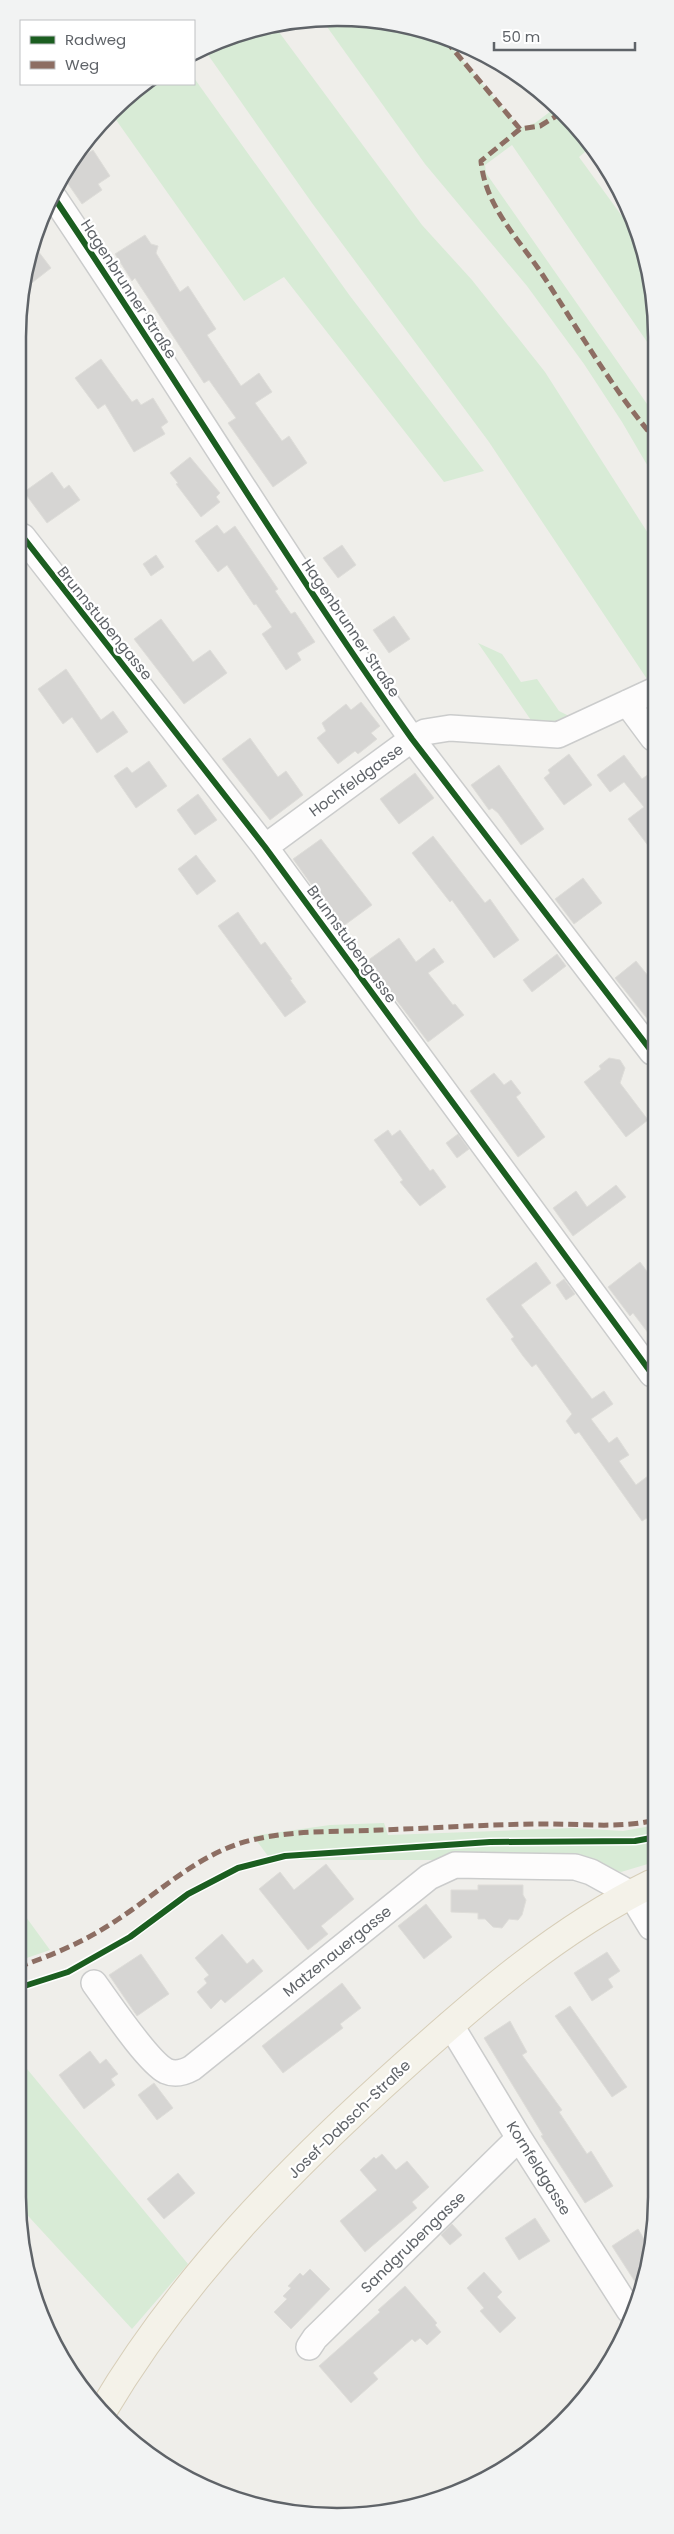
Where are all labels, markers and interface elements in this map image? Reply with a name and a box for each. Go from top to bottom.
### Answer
legend [20,20,195,85]
scale bar [494,20,635,52]
text: 50 m [502,26,540,47]
text: Radweg [65,29,126,50]
text: Weg [65,54,99,75]
street label: Hagenbrunner Straße [76,215,182,363]
street label: Hagenbrunner Straße [297,555,405,701]
street label: Brunnstubengasse [53,562,157,684]
street label: Hochfeldgasse [305,739,407,821]
street label: Brunnstubengasse [302,881,402,1007]
street label: Matzenauergasse [278,1901,396,2001]
street label: Josef-Dabsch-Straße [283,2055,415,2183]
street label: Kornfeldgasse [502,2117,576,2219]
street label: Sandgrubengasse [356,2186,470,2298]

